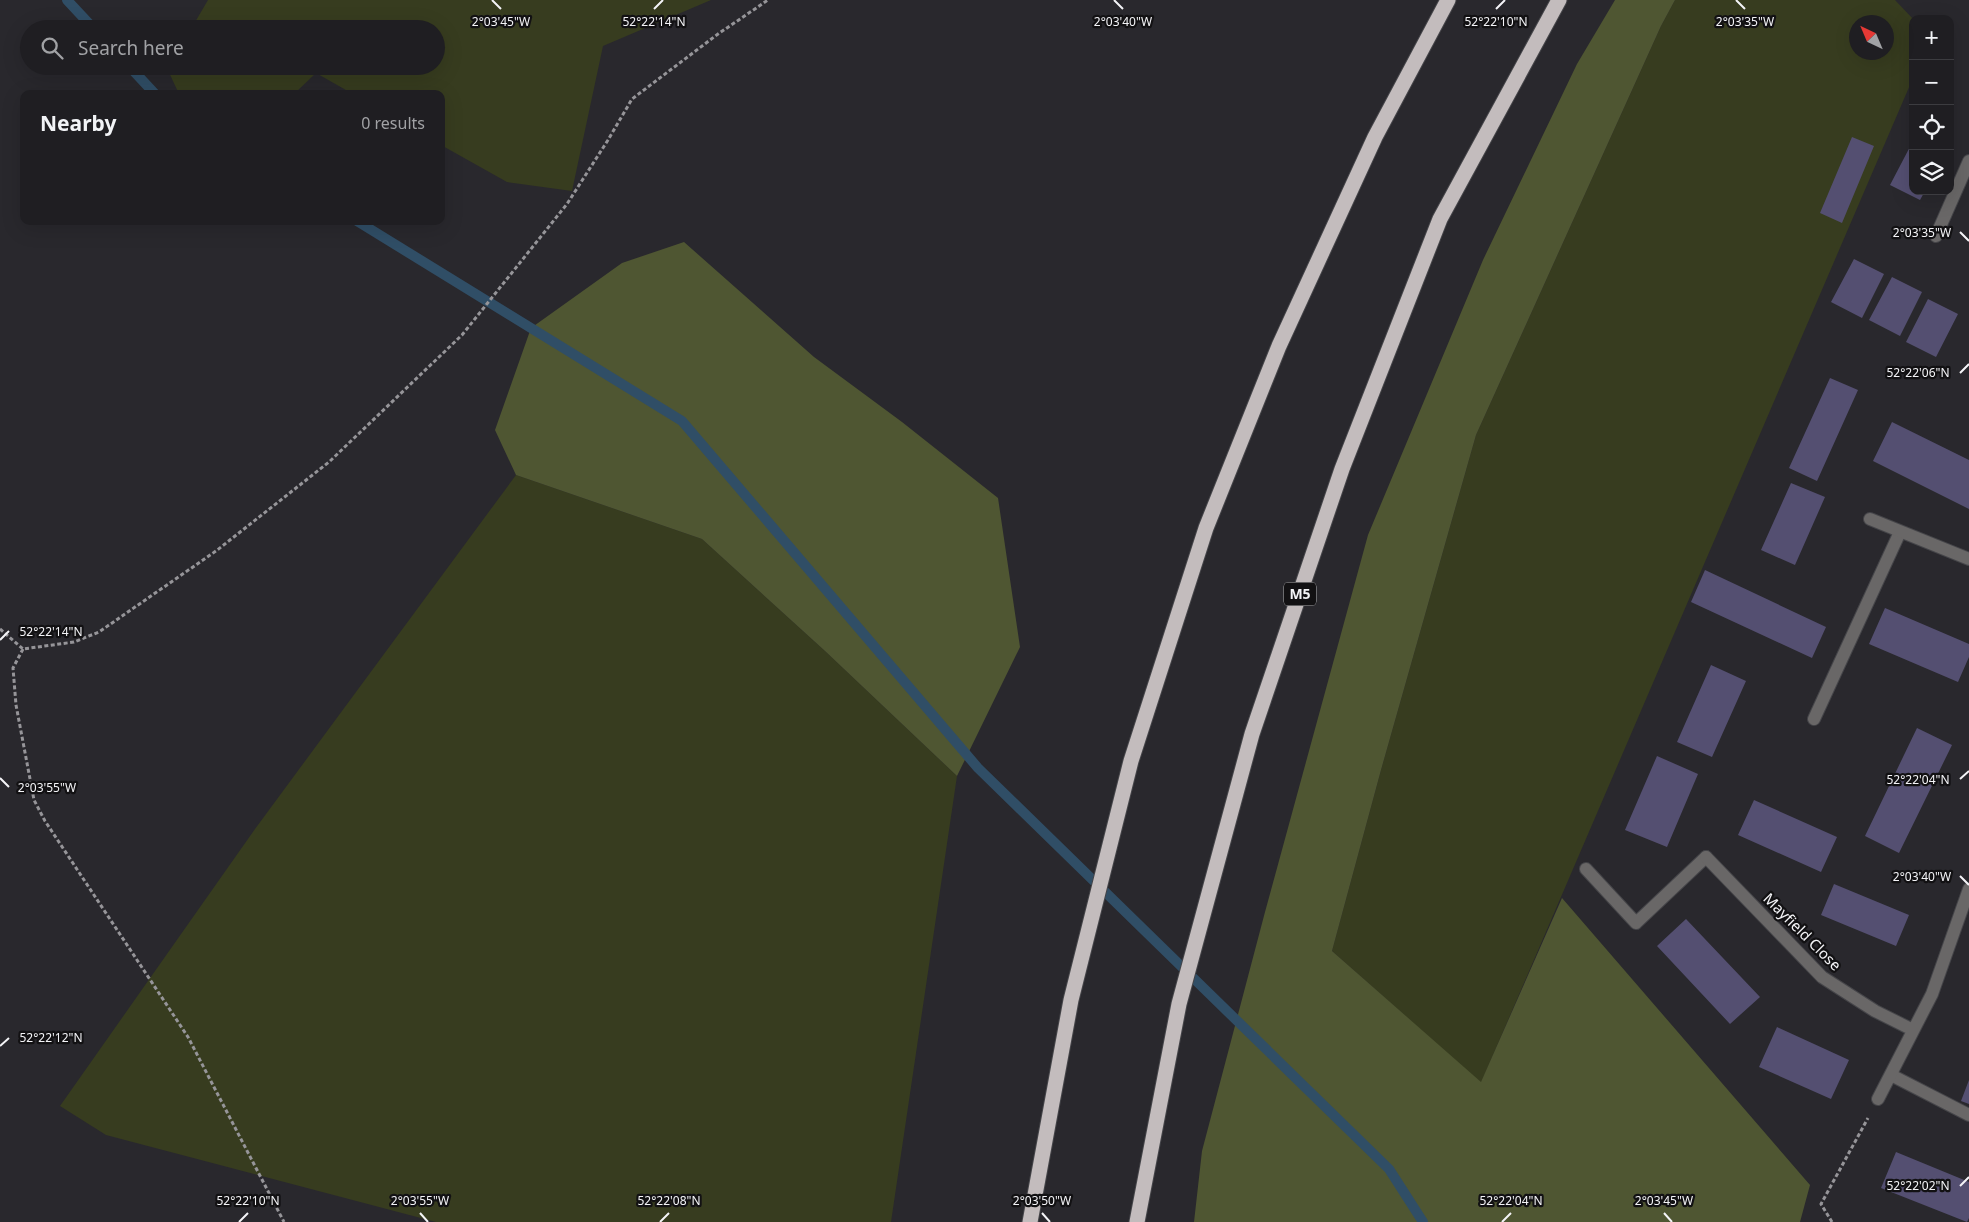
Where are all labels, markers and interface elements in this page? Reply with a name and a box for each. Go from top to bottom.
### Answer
text: 2°03'45"W [472,13,530,30]
text: 52°22'14"N [622,13,686,30]
text: 2°03'40"W [1094,13,1152,30]
text: 52°22'10"N [1464,13,1528,30]
text: 2°03'35"W [1716,13,1774,30]
north arrow [1849,15,1894,60]
map controls [1909,15,1954,195]
button: + [1909,15,1954,60]
search box [20,20,445,75]
icon: search [38,34,66,62]
text: Search here [78,35,184,61]
button: − [1909,60,1954,105]
button: locate [1909,105,1954,150]
text: Nearby [40,109,116,137]
text: 0 results [361,112,425,134]
button: layers [1909,150,1954,195]
text: 2°03'35"W [1893,224,1951,241]
text: 52°22'06"N [1886,364,1950,381]
road number: M5 [1284,582,1316,606]
text: 52°22'14"N [19,623,83,640]
text: 52°22'04"N [1886,771,1950,788]
text: 2°03'55"W [18,779,76,796]
text: 2°03'40"W [1893,868,1951,885]
street label: Mayfield Close [1759,888,1846,975]
text: 52°22'12"N [19,1029,83,1046]
text: 52°22'02"N [1886,1177,1950,1194]
text: 52°22'10"N [216,1192,280,1209]
text: 2°03'55"W [391,1192,449,1209]
text: 52°22'08"N [637,1192,701,1209]
text: 2°03'50"W [1013,1192,1071,1209]
text: 52°22'04"N [1479,1192,1543,1209]
text: 2°03'45"W [1635,1192,1693,1209]

